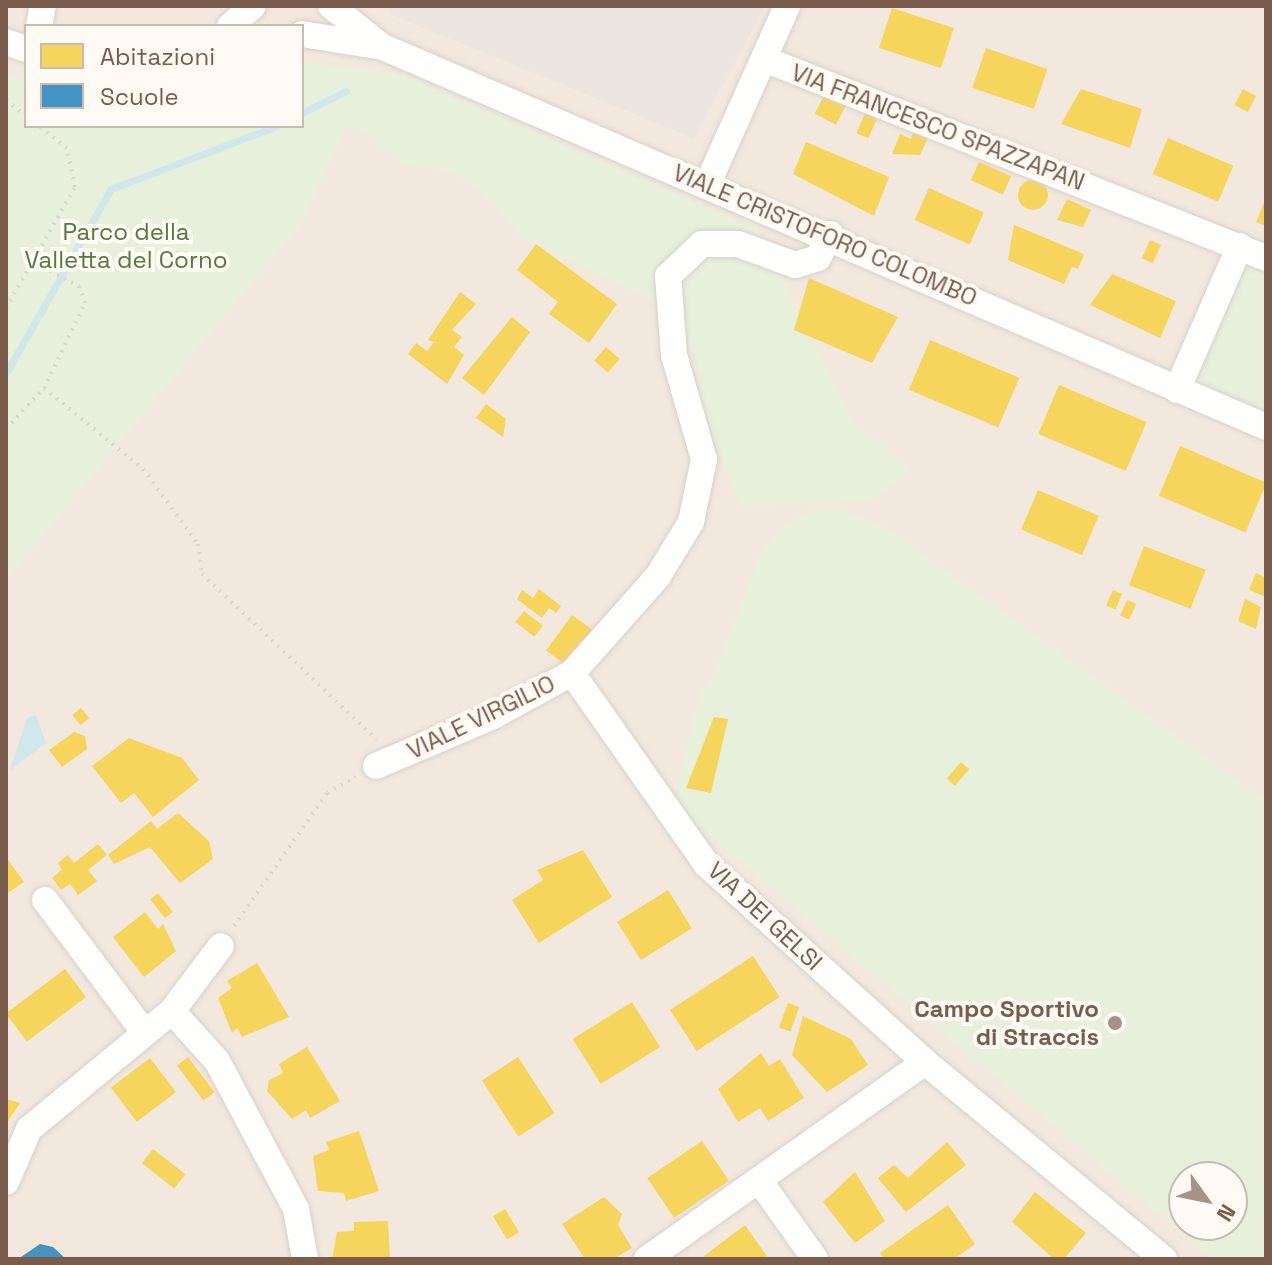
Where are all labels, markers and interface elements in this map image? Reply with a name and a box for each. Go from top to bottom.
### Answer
legend [24,24,304,128]
text: Abitazioni [100,41,215,72]
street label: VIA FRANCESCO SPAZZAPAN [787,58,1089,196]
text: Scuole [100,81,179,112]
street label: VIALE CRISTOFORO COLOMBO [669,158,981,312]
park label: Parco della Valletta del Corno [24,218,228,274]
street label: VIALE VIRGILIO [402,669,560,765]
street label: VIA DEI GELSI [702,856,828,976]
place label: Campo Sportivo di Straccis [914,995,1099,1051]
marker: Campo Sportivo di Straccis [1106,1014,1124,1032]
north arrow [1168,1161,1248,1241]
text: N [1211,1199,1242,1227]

